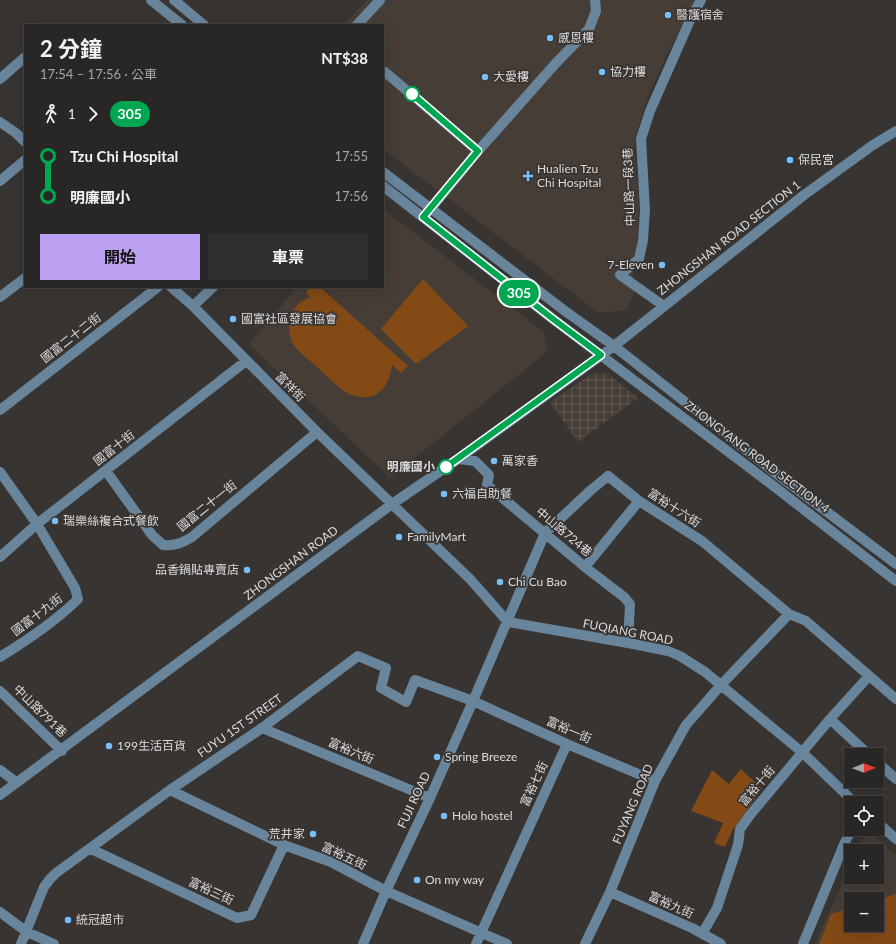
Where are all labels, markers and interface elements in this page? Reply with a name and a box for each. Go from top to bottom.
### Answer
place label: 醫護宿舍 [676,7,724,22]
marker: 醫護宿舍 [663,10,673,20]
place label: 感恩樓 [558,30,594,45]
marker: 感恩樓 [545,33,555,43]
text: 2 分鐘 [40,35,102,62]
text: NT$38 [321,49,368,67]
place label: 協力樓 [610,64,646,79]
text: 17:54 – 17:56 · 公車 [40,66,157,82]
marker: 協力樓 [597,67,607,77]
place label: 大愛樓 [493,69,529,84]
marker: 大愛樓 [480,72,490,82]
unlabelled marker [404,86,420,102]
icon: walk [40,103,62,125]
icon: forward [82,103,104,125]
text: 305 [118,105,142,122]
text: 1 [68,106,76,122]
text: Tzu Chi Hospital [70,147,178,165]
street label: 中山路一段3巷 [620,147,637,227]
text: 17:55 [335,148,368,164]
place label: 保民宮 [798,152,834,167]
marker: 保民宮 [785,155,795,165]
place label: Hualien Tzu Chi Hospital [537,161,601,190]
marker: Hualien Tzu Chi Hospital [522,170,534,182]
street label: ZHONGSHAN ROAD SECTION 1 [654,177,803,298]
text: 明廉國小 [70,188,130,206]
text: 17:56 [335,188,368,204]
button: 開始 [40,234,200,280]
button: 車票 [208,234,368,280]
place label: 7-Eleven [608,257,654,272]
marker: 7-Eleven [657,260,667,270]
line badge: 305 [496,280,542,306]
text: 305 [507,284,531,301]
street label: 國富二十二街 [38,310,104,366]
place label: 國富社區發展協會 [241,311,337,326]
marker: 國富社區發展協會 [228,314,238,324]
street label: 富祥街 [272,369,308,405]
street label: ZHONGYANG ROAD SECTION 4 [682,397,833,516]
street label: 國富十街 [90,427,137,468]
place label: 萬家香 [502,453,538,468]
marker: 萬家香 [489,456,499,466]
place label: 明廉國小 [387,459,435,474]
marker: 明廉國小 [438,459,454,475]
street label: 國富二十一街 [174,477,239,534]
street label: 富裕十六街 [645,485,704,530]
place label: 六福自助餐 [452,486,512,501]
marker: 六福自助餐 [439,489,449,499]
street label: 中山路724巷 [533,504,596,560]
place label: 瑞樂絲複合式餐飲 [63,513,159,528]
marker: 瑞樂絲複合式餐飲 [50,516,60,526]
street label: ZHONGSHAN ROAD [241,522,341,603]
place label: FamilyMart [407,529,467,544]
marker: FamilyMart [394,532,404,542]
place label: 品香鍋貼專賣店 [155,562,239,577]
marker: 品香鍋貼專賣店 [242,565,252,575]
place label: Chi Cu Bao [508,574,567,589]
marker: Chi Cu Bao [495,577,505,587]
street label: 國富十九街 [8,591,65,639]
street label: FUQIANG ROAD [582,615,675,648]
street label: 中山路791巷 [10,681,70,740]
street label: FUYU 1ST STREET [194,691,285,761]
street label: 富裕一街 [544,713,594,746]
street label: 富裕六街 [326,734,376,767]
place label: 199生活百貨 [117,738,186,753]
marker: 199生活百貨 [104,741,114,751]
north arrow [844,748,884,788]
map controls [844,748,884,932]
place label: Spring Breeze [445,749,517,764]
marker: Spring Breeze [432,752,442,762]
street label: 富裕七街 [517,759,550,809]
street label: FUYANG ROAD [609,762,656,846]
street label: 富裕十街 [735,762,778,809]
street label: FUJI ROAD [394,769,433,831]
button: locate [844,796,884,836]
place label: Holo hostel [452,808,513,823]
marker: Holo hostel [439,811,449,821]
place label: 荒井家 [269,826,305,841]
marker: 荒井家 [308,829,318,839]
street label: 富裕五街 [319,839,369,872]
button: + [844,844,884,884]
place label: On my way [425,872,485,887]
street label: 富裕三街 [186,874,236,907]
marker: On my way [412,875,422,885]
street label: 富裕九街 [646,888,696,921]
button: − [844,892,884,932]
place label: 統冠超市 [76,912,124,927]
marker: 統冠超市 [63,915,73,925]

